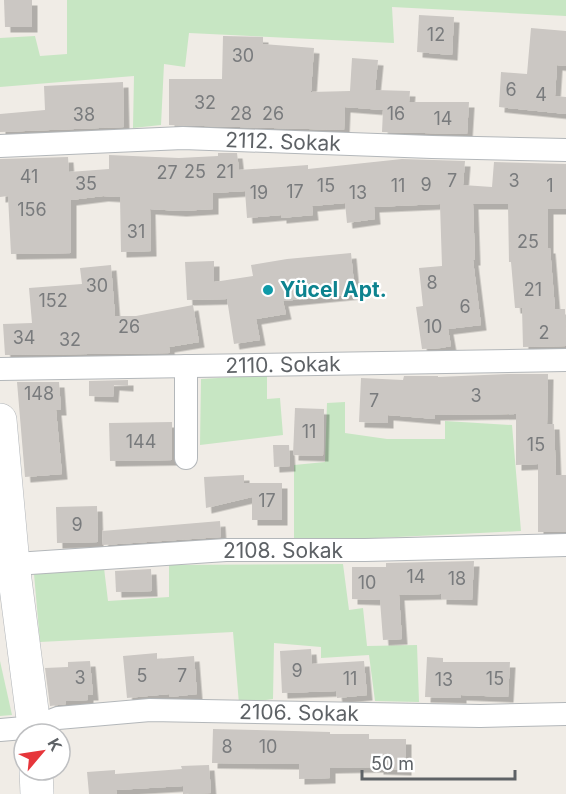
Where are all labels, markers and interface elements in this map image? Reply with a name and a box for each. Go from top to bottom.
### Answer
house number: 12 [427,24,445,45]
house number: 30 [232,45,254,66]
house number: 6 [505,79,517,100]
house number: 4 [535,84,547,105]
house number: 32 [194,92,216,113]
house number: 28 [230,103,252,124]
house number: 26 [262,103,284,124]
house number: 16 [387,103,405,124]
house number: 38 [73,104,95,125]
house number: 14 [434,108,452,129]
street label: 2112. Sokak [225,127,342,156]
house number: 25 [184,161,206,182]
house number: 21 [216,161,234,182]
house number: 27 [156,162,178,183]
house number: 41 [20,166,38,187]
house number: 7 [447,170,457,191]
house number: 3 [508,170,520,191]
house number: 35 [75,173,97,194]
house number: 9 [420,174,432,195]
house number: 15 [317,175,335,196]
house number: 11 [391,175,405,196]
house number: 1 [546,175,554,196]
house number: 17 [286,181,304,202]
house number: 19 [250,182,268,203]
house number: 13 [349,182,367,203]
house number: 156 [17,199,47,220]
house number: 31 [127,221,145,242]
house number: 25 [517,231,539,252]
house number: 8 [426,272,438,293]
house number: 30 [86,275,108,296]
place label: Yücel Apt. [280,277,387,302]
house number: 21 [524,279,542,300]
marker: Yücel Apt. [261,283,275,297]
house number: 152 [38,290,68,311]
house number: 6 [459,296,471,317]
house number: 26 [118,316,140,337]
house number: 10 [424,316,442,337]
house number: 2 [539,322,549,343]
house number: 34 [13,327,35,348]
house number: 32 [59,329,81,350]
street label: 2110. Sokak [225,351,341,378]
house number: 148 [24,383,54,404]
house number: 3 [470,385,482,406]
house number: 7 [369,390,379,411]
house number: 11 [302,421,316,442]
house number: 144 [126,431,156,452]
house number: 15 [527,434,545,455]
house number: 17 [258,490,276,511]
house number: 9 [71,514,83,535]
street label: 2108. Sokak [223,538,343,563]
house number: 14 [407,566,425,587]
house number: 18 [448,568,466,589]
house number: 10 [358,572,376,593]
house number: 9 [291,660,303,681]
house number: 5 [137,665,147,686]
house number: 7 [177,665,187,686]
house number: 3 [74,667,86,688]
house number: 11 [343,668,357,689]
house number: 15 [486,668,504,689]
house number: 13 [435,669,453,690]
street label: 2106. Sokak [239,699,360,726]
north arrow [12,722,72,782]
text: K [44,735,67,755]
house number: 8 [221,736,233,757]
house number: 10 [259,736,277,757]
scale bar [362,743,515,781]
text: 50 m [371,753,414,774]

